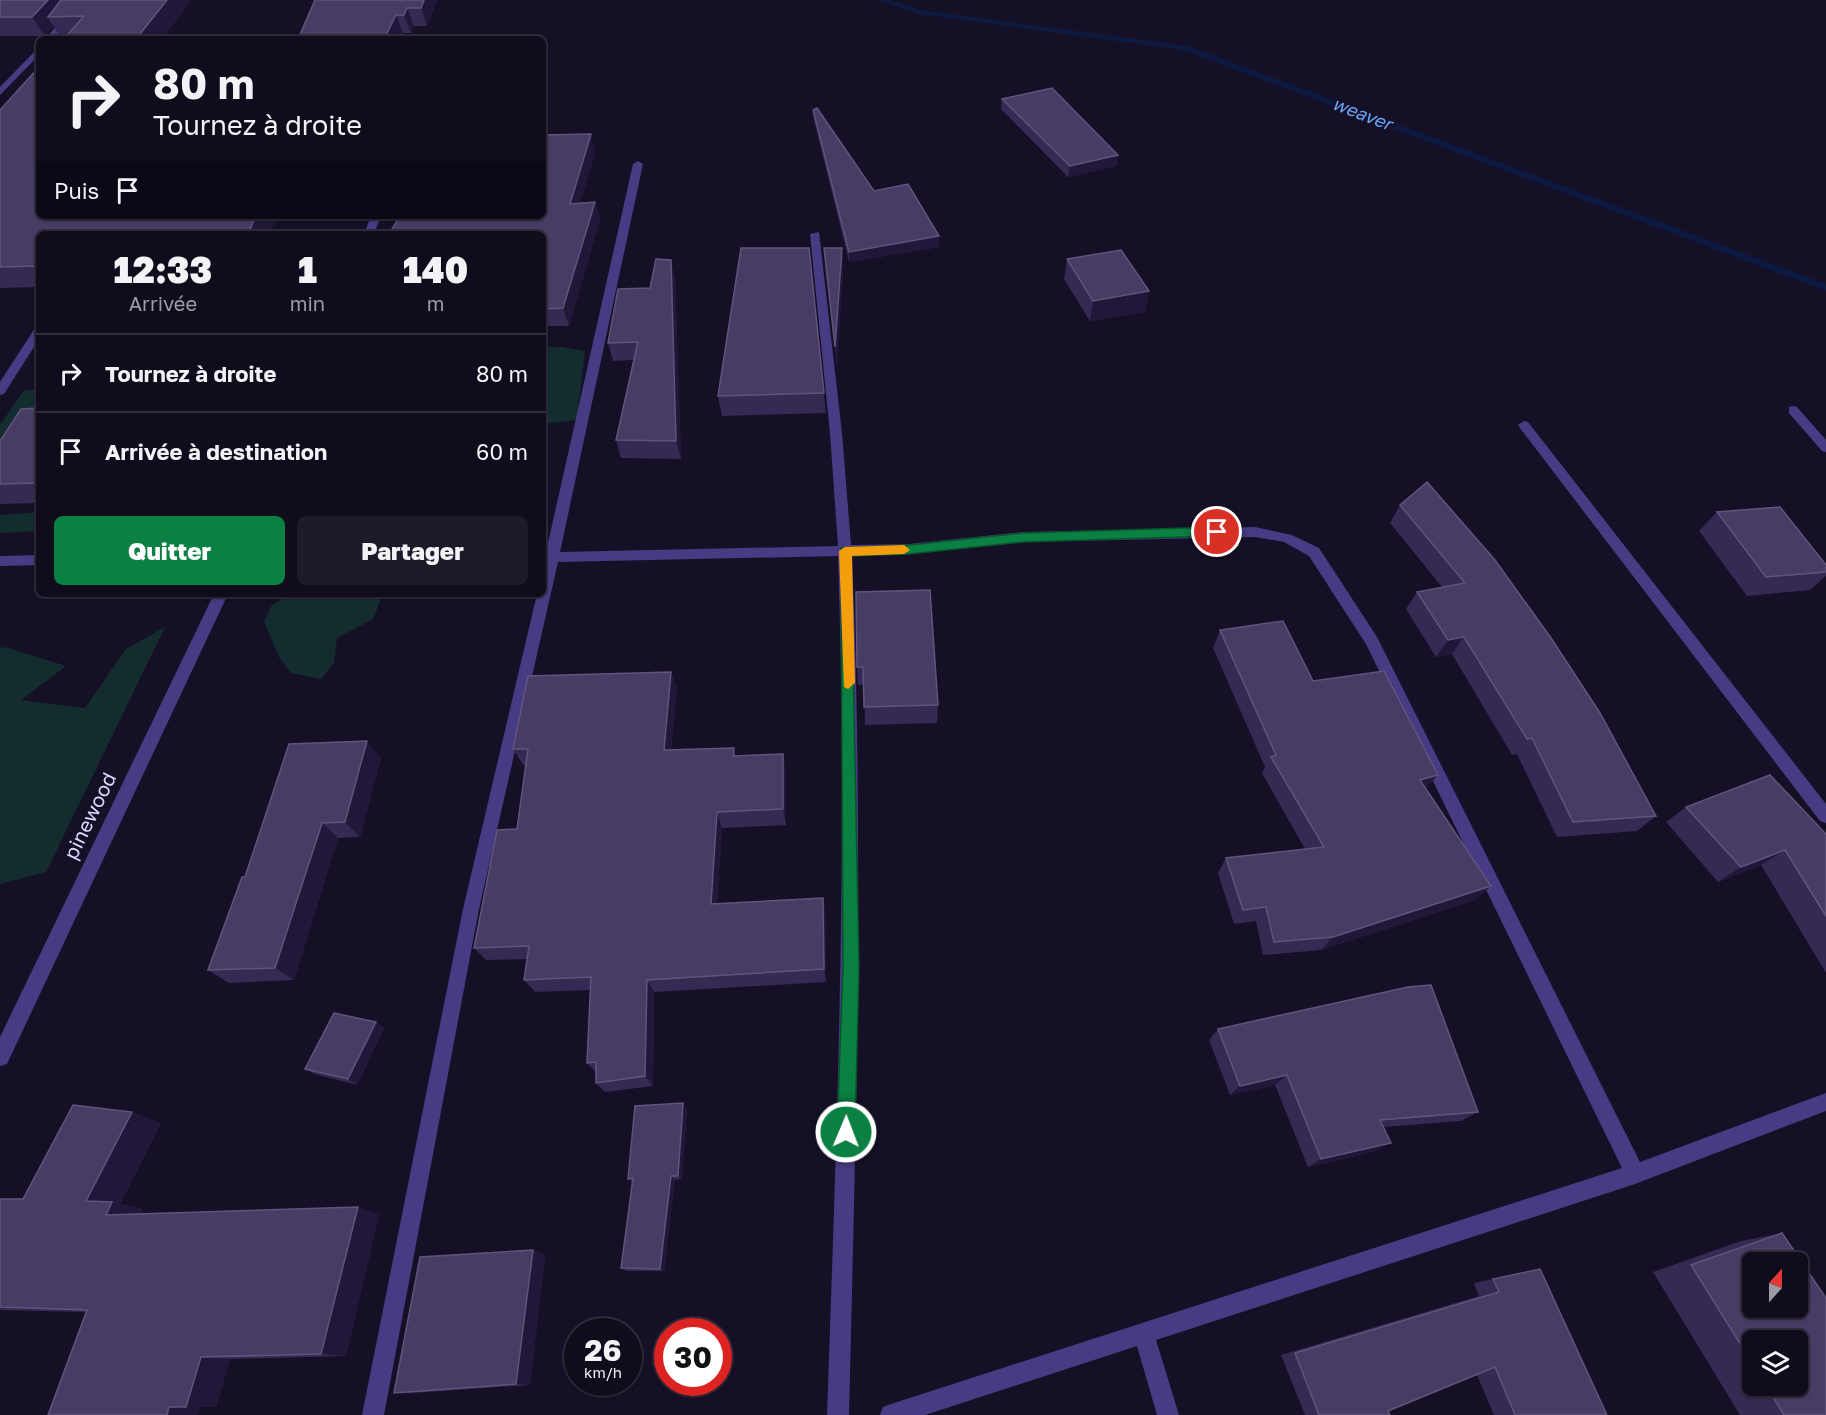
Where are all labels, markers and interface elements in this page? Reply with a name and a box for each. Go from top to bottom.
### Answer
text: 80 m [153,58,254,108]
icon: right [54,60,132,138]
water label: weaver [1330,92,1398,135]
text: Tournez à droite [153,109,362,141]
icon: arrive [111,174,144,207]
text: Puis [54,177,99,204]
text: 12:33 [114,248,212,291]
text: 1 [298,248,317,291]
text: 140 [403,248,468,291]
text: Arrivée [129,291,197,315]
text: min [290,291,325,315]
text: m [427,291,444,315]
icon: right [54,357,87,390]
text: Tournez à droite [105,360,276,387]
text: 80 m [476,360,528,387]
icon: arrive [54,435,87,468]
text: Arrivée à destination [105,438,327,465]
text: 60 m [476,438,528,465]
pin [1191,506,1242,557]
icon: arrive [1200,515,1233,548]
button: Quitter [54,516,285,585]
button: Partager [297,516,528,585]
street label: pinewood [58,768,120,863]
position arrow [814,1100,878,1164]
north arrow [1742,1252,1808,1318]
map controls [1742,1252,1808,1396]
speed limit sign: 30 [654,1318,732,1396]
button: layers [1742,1330,1808,1396]
text: 26 [584,1332,622,1368]
text: km/h [584,1363,622,1381]

